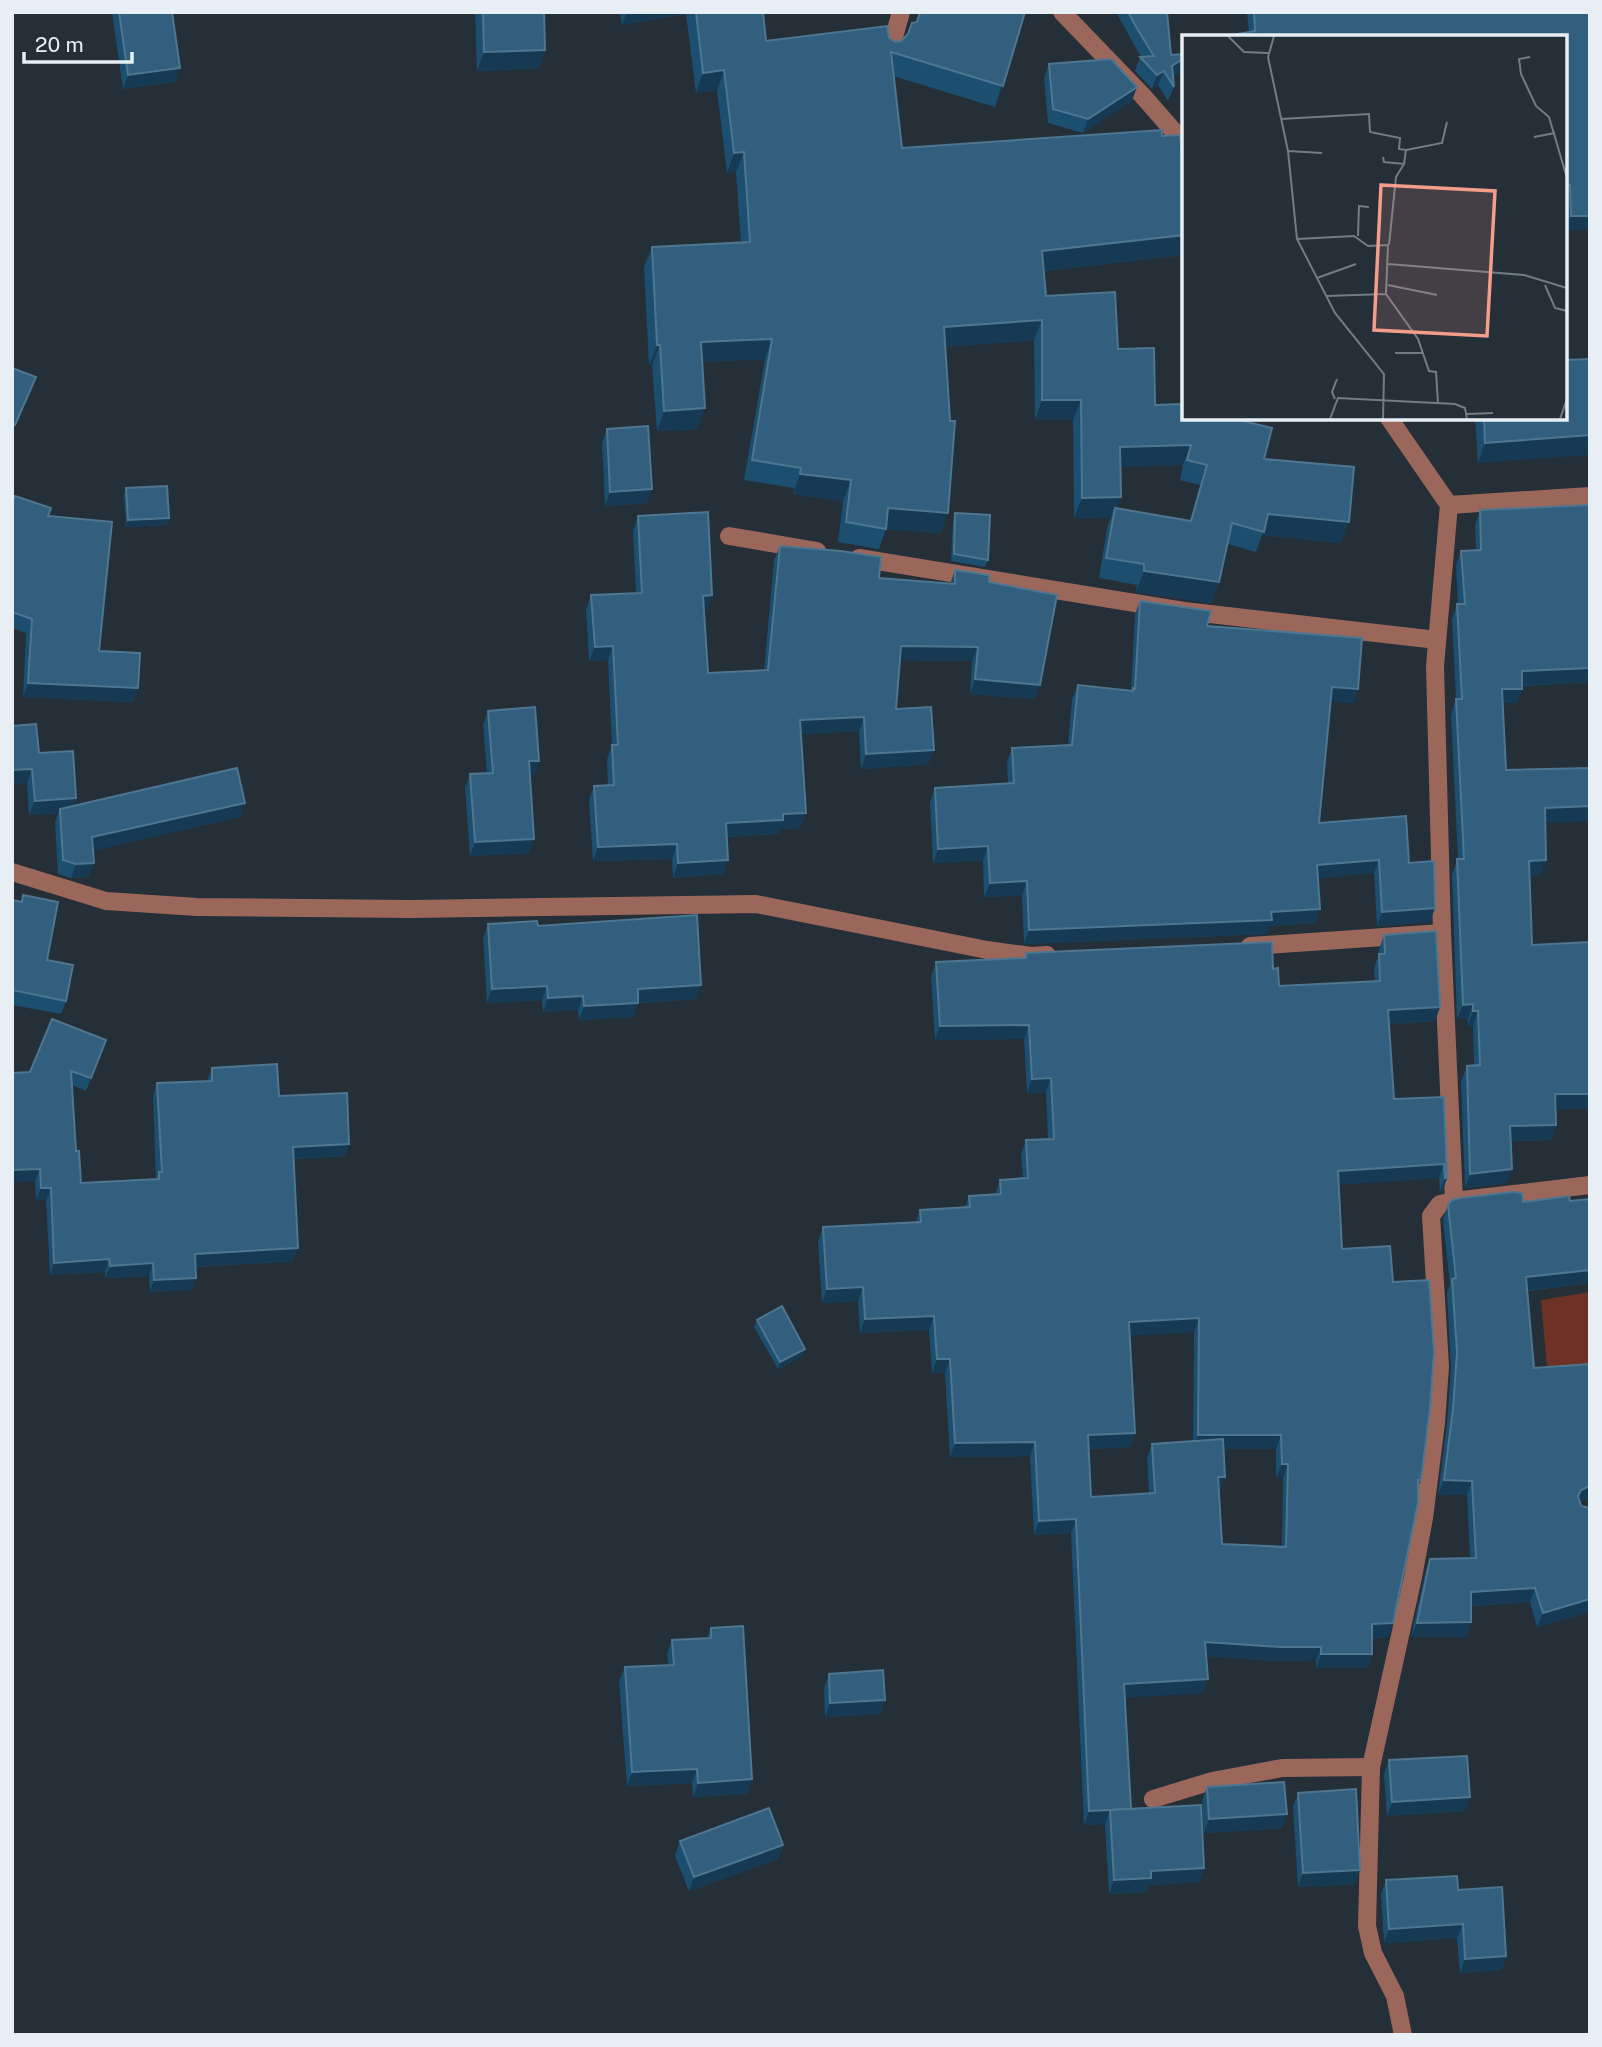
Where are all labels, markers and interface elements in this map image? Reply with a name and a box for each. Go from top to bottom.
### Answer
scale bar [24,21,133,65]
text: 20 m [35,32,84,57]
inset map [1182,35,1567,420]

